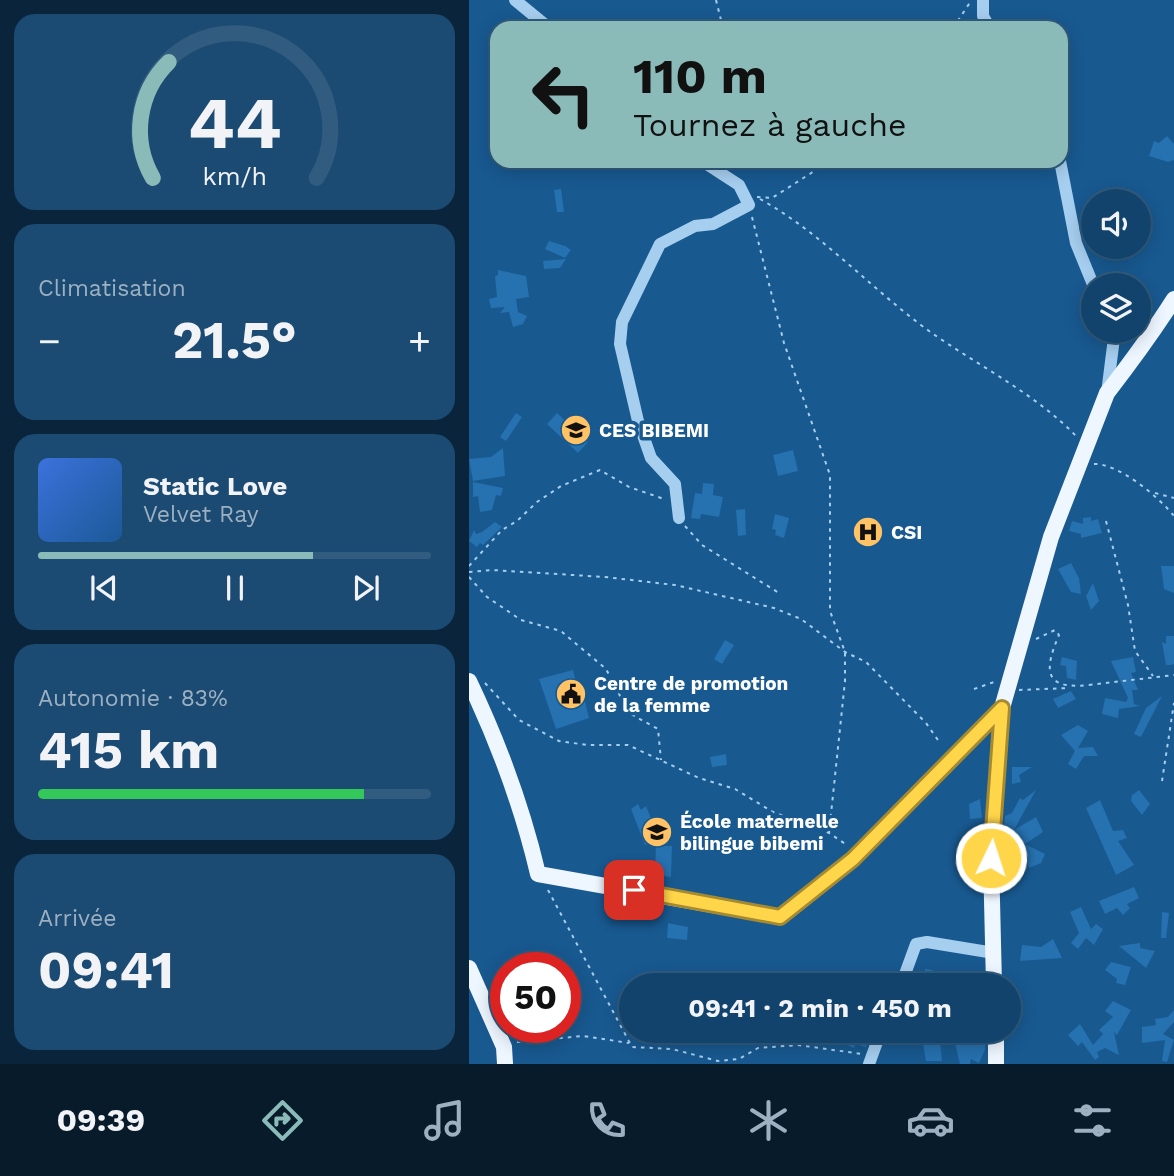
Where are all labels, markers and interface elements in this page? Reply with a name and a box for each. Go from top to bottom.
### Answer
text: 110 m [633,47,767,105]
icon: left [518,49,609,140]
text: 44 [187,80,282,166]
text: Tournez à gauche [633,106,906,144]
text: km/h [202,162,267,191]
map controls [1081,189,1151,343]
button: sound [1081,189,1151,259]
button: layers [1081,273,1151,343]
text: Climatisation [38,275,186,302]
text: 21.5° [172,310,297,371]
text: − [38,319,61,363]
text: + [408,319,431,363]
school or university icon: CES BIBEMI [559,413,593,447]
place label: CES BIBEMI [599,419,709,442]
text: Static Love [143,471,287,501]
text: Velvet Ray [143,501,259,528]
hospital icon: CSI [851,515,885,549]
place label: CSI [891,521,922,544]
icon: previous [85,569,123,607]
icon: pause [216,569,254,607]
icon: next [347,569,385,607]
place label: Centre de promotion de la femme [594,672,788,717]
public building icon: Centre de promotion de la femme [554,677,588,711]
text: Autonomie · 83% [38,685,228,712]
text: 415 km [38,720,219,781]
place label: École maternelle bilingue bibemi [680,810,839,855]
school or university icon: École maternelle bilingue bibemi [640,815,674,849]
position arrow [954,821,1028,895]
pin [604,860,664,920]
icon: arrive [615,871,653,909]
text: Arrivée [38,905,117,932]
text: 09:41 [38,940,174,1001]
speed limit sign: 50 [490,952,581,1043]
text: 09:41 · 2 min · 450 m [688,993,952,1023]
icon: directions [258,1096,307,1145]
icon: music [420,1096,469,1145]
icon: phone [582,1096,631,1145]
icon: climate [744,1096,793,1145]
icon: car [906,1096,955,1145]
icon: filters [1068,1096,1117,1145]
text: 09:39 [57,1101,145,1139]

